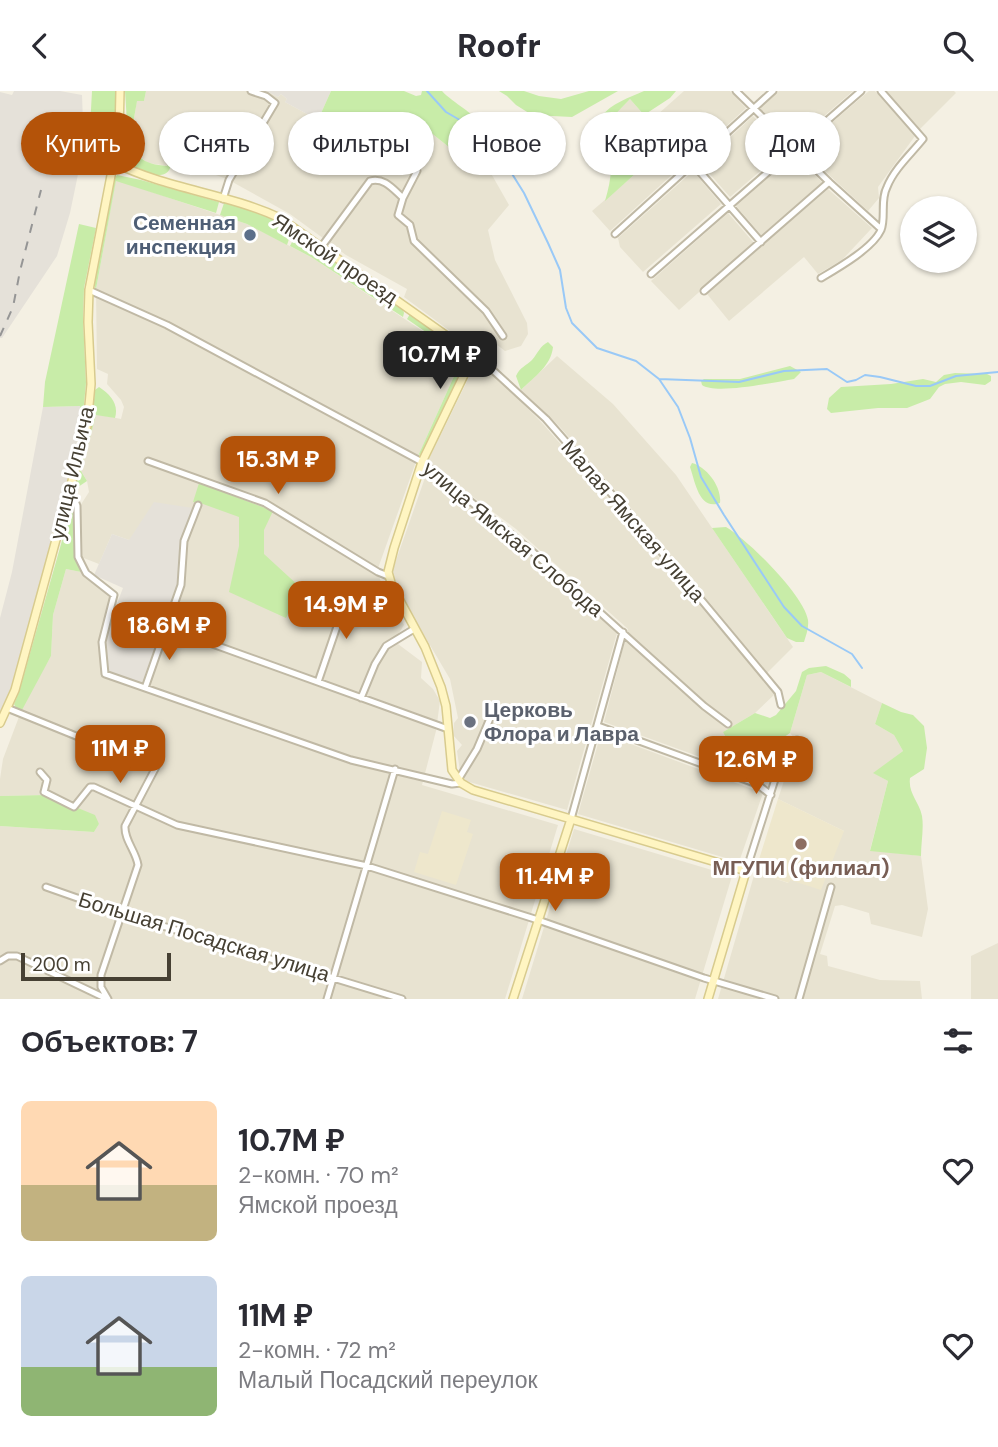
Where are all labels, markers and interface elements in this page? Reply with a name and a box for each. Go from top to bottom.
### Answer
text: Roofr [457,25,541,67]
icon: back [21,27,59,65]
icon: search [939,27,977,65]
chip: Купить [21,112,145,175]
chip: Снять [159,112,274,175]
chip: Фильтры [288,112,434,175]
chip: Новое [448,112,566,175]
chip: Квартира [580,112,731,175]
chip: Дом [745,112,840,175]
map controls [900,196,977,273]
button: layers [900,196,977,273]
street label: Ямской проезд [267,207,403,311]
place label: Семенная инспекция [126,209,236,261]
marker: Семенная инспекция [242,227,258,243]
pin: 10.7M ₽ [375,331,505,391]
text: 10.7M ₽ [399,339,481,369]
street label: улица Ильича [43,403,101,542]
street label: Малая Ямская улица [555,434,711,608]
pin: 15.3M ₽ [213,437,343,496]
text: 15.3M ₽ [236,444,320,474]
street label: улица Ямская Слобода [417,455,610,623]
pin: 14.9M ₽ [281,581,411,641]
text: 14.9M ₽ [304,589,388,619]
pin: 18.6M ₽ [104,603,234,662]
text: 18.6M ₽ [127,610,211,640]
place label: Церковь Флора и Лавра [484,696,639,748]
marker: Церковь Флора и Лавра [462,714,478,730]
pin: 11M ₽ [71,725,169,785]
text: 11M ₽ [91,733,149,763]
pin: 12.6M ₽ [691,737,821,796]
text: 12.6M ₽ [715,744,797,774]
marker: МГУПИ (филиал) [793,836,809,852]
pin: 11.4M ₽ [490,853,620,913]
place label: МГУПИ (филиал) [712,854,890,882]
text: 11.4M ₽ [516,861,594,891]
street label: Большая Посадская улица [75,885,333,989]
scale bar [21,950,172,982]
text: 200 m [32,952,91,977]
text: Объектов: 7 [21,1022,198,1061]
icon: filters [939,1022,977,1060]
text: 10.7M ₽ [238,1121,345,1160]
icon: home [77,1129,161,1213]
icon: heart [939,1152,977,1190]
text: 2-комн. · 70 m² [238,1160,399,1190]
text: Ямской проезд [238,1190,398,1220]
text: 11M ₽ [238,1296,313,1335]
icon: home [77,1304,161,1388]
icon: heart [939,1327,977,1365]
text: 2-комн. · 72 m² [238,1335,396,1365]
text: Малый Посадский переулок [238,1365,538,1395]

